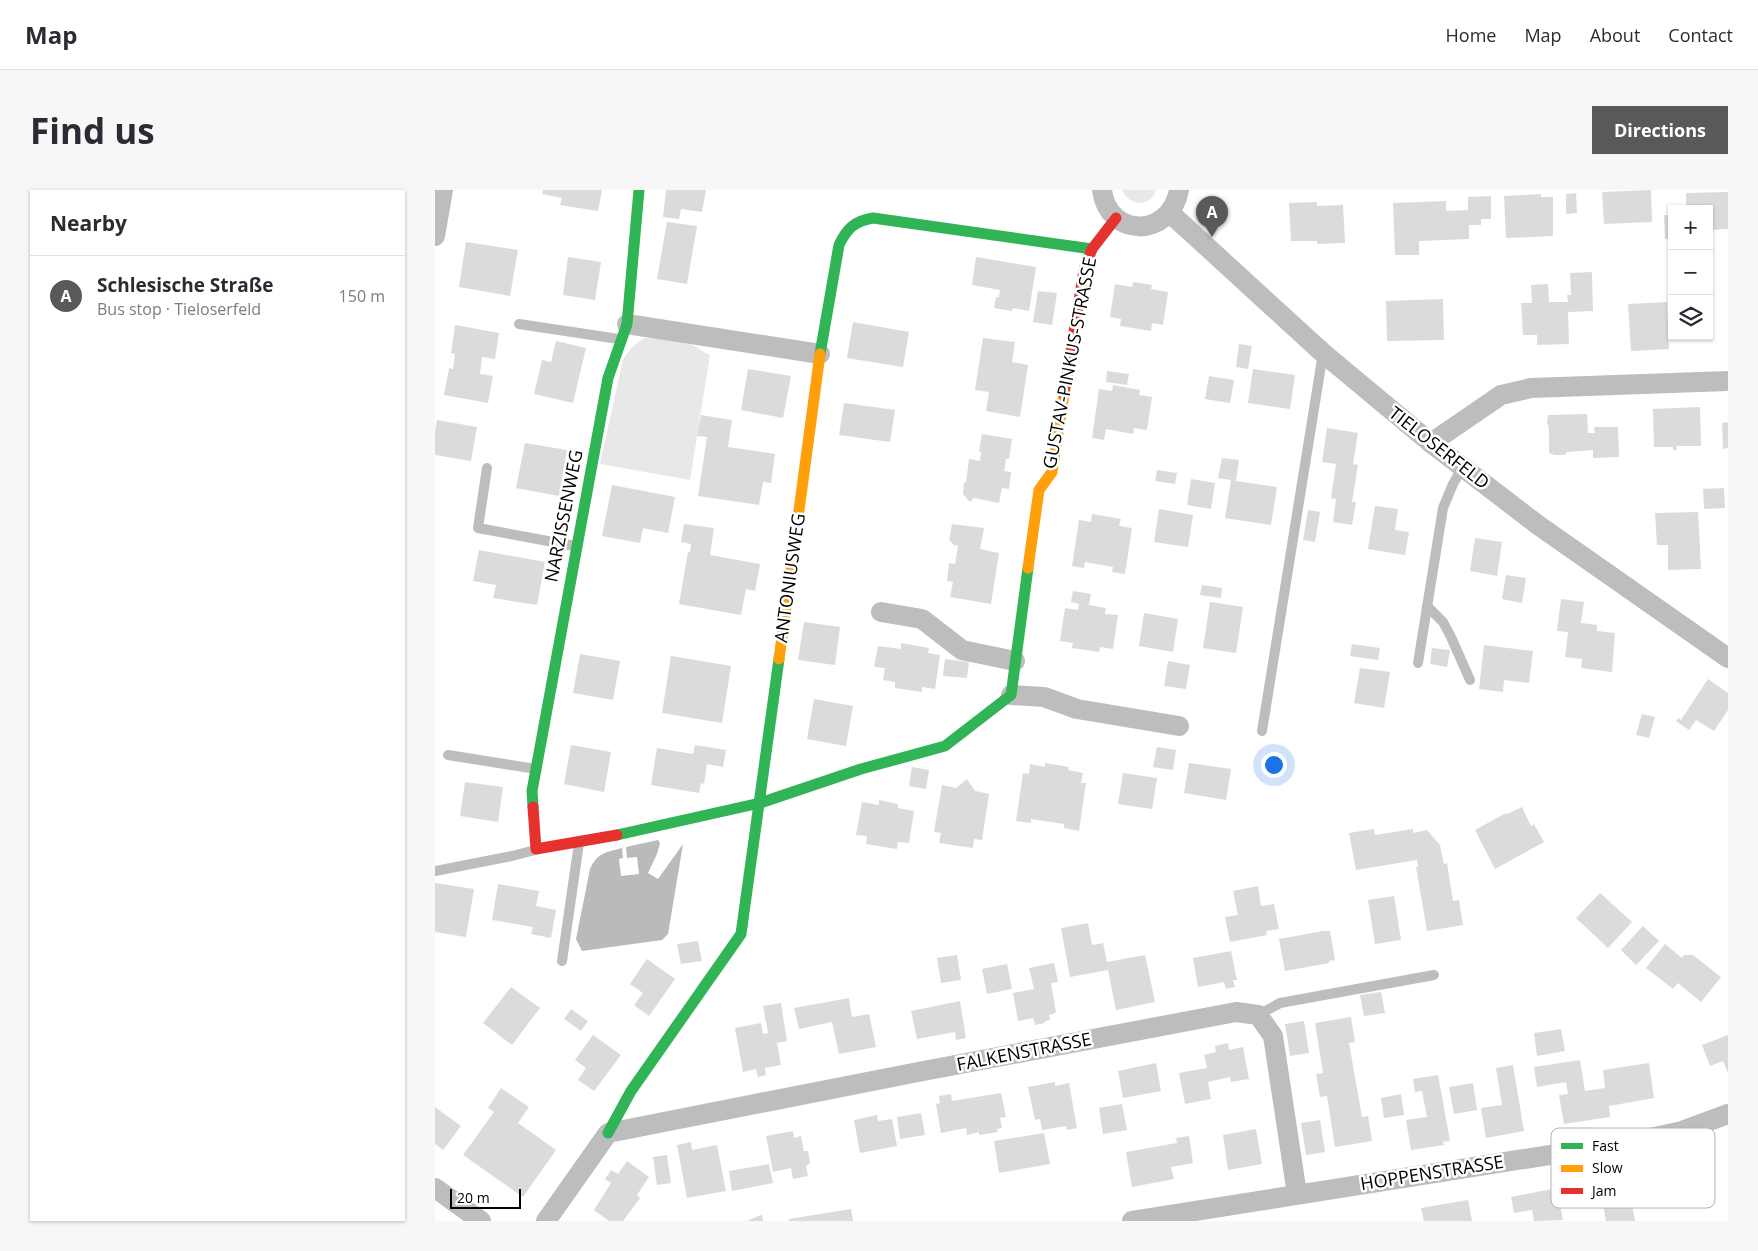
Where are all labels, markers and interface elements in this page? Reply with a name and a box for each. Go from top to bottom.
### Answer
text: Map [25,18,77,51]
text: Home [1446,23,1496,47]
text: Map [1524,23,1562,47]
text: About [1590,23,1640,47]
text: Contact [1668,23,1733,47]
button: Directions [1592,106,1728,154]
text: Find us [30,107,155,154]
pin: A [1196,196,1228,237]
map controls [1668,205,1713,340]
button: + [1668,205,1713,250]
text: Nearby [50,209,127,237]
button: − [1668,250,1713,295]
street label: GUSTAV-PINKUS-STRASSE [1037,255,1101,471]
text: Schlesische Straße [97,272,273,298]
text: A [60,285,72,307]
text: 150 m [339,285,385,307]
button: layers [1668,295,1713,340]
text: Bus stop · Tieloserfeld [97,298,261,320]
street label: TIELOSERFELD [1385,400,1495,494]
street label: NARZISSENWEG [538,448,588,584]
street label: ANTONIUSWEG [768,512,810,644]
your location [1261,752,1287,778]
street label: FALKENSTRASSE [954,1026,1093,1076]
legend [1551,1128,1715,1208]
text: Fast [1592,1136,1619,1155]
street label: HOPPENSTRASSE [1359,1149,1505,1195]
text: Slow [1592,1158,1623,1177]
text: Jam [1590,1181,1617,1200]
scale bar [450,1186,521,1209]
text: 20 m [457,1188,490,1207]

